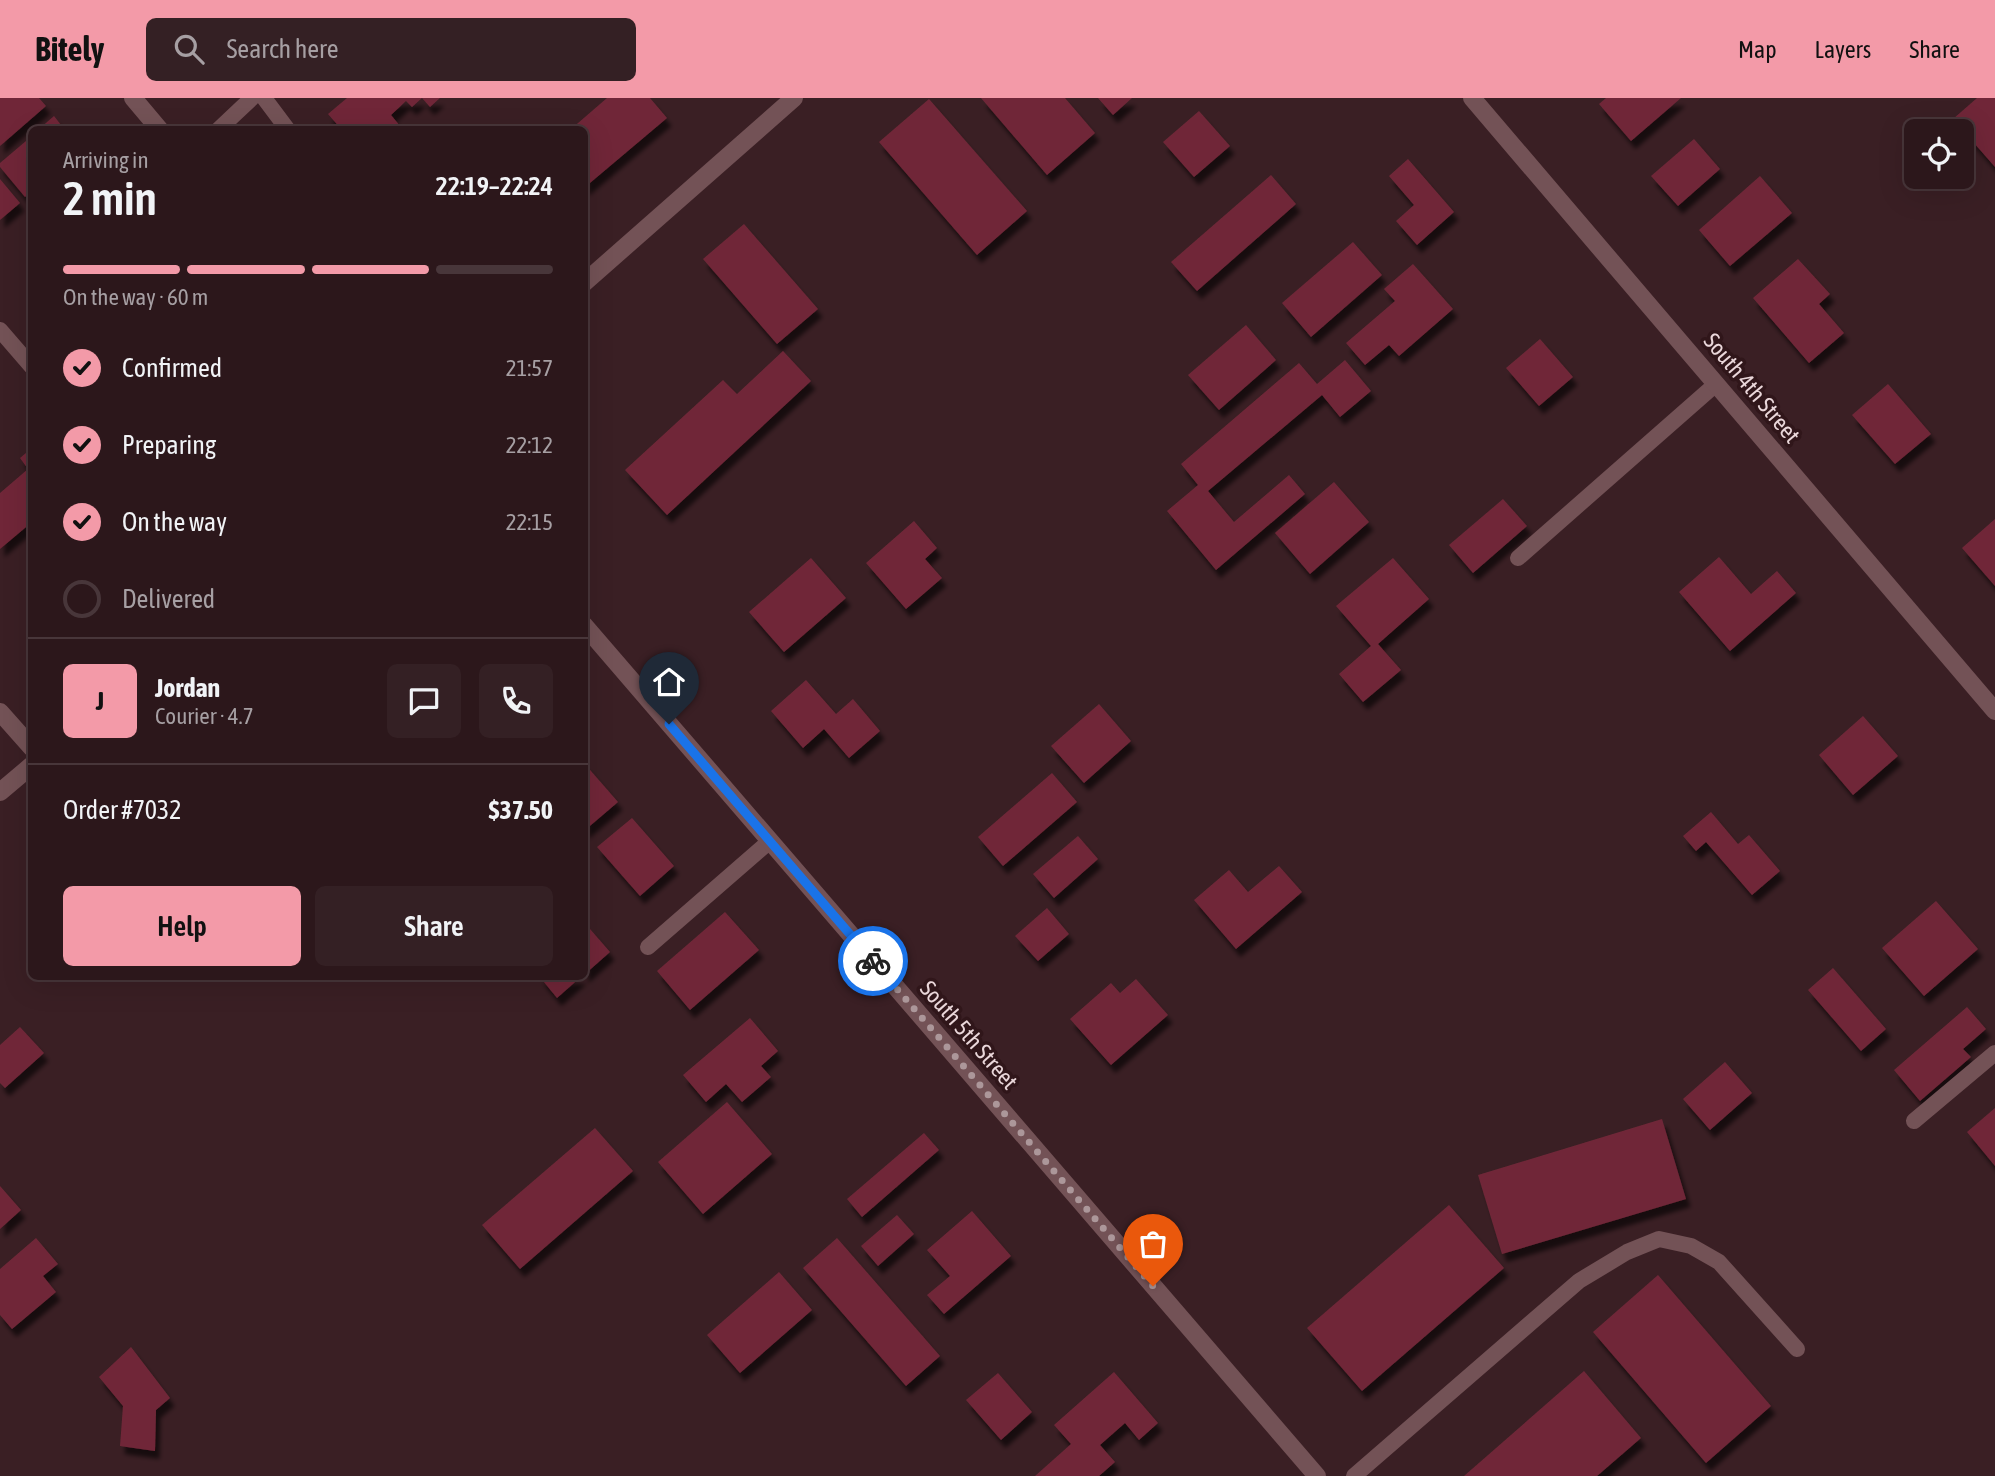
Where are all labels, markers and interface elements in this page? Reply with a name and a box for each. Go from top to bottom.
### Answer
search box [146,18,636,81]
text: Bitely [35,30,104,68]
icon: search [170,30,208,68]
text: Search here [226,34,339,64]
text: Map [1738,36,1777,63]
text: Layers [1815,36,1871,63]
text: Share [1909,36,1960,63]
map controls [1904,119,1974,189]
button: locate [1904,119,1974,189]
text: Arriving in [63,147,149,173]
text: 22:19–22:24 [436,171,553,201]
text: 2 min [63,172,157,225]
text: On the way · 60 m [63,284,208,310]
street label: South 4th Street [1699,328,1805,448]
icon: check [63,349,101,387]
text: Confirmed [122,353,222,383]
text: 21:57 [506,355,553,381]
icon: check [63,426,101,464]
text: Preparing [122,430,216,460]
text: 22:12 [506,432,553,458]
icon: check [63,503,101,541]
text: On the way [122,507,227,537]
text: 22:15 [506,509,553,535]
text: Delivered [122,584,215,614]
pin [639,652,699,724]
icon: home [650,663,688,701]
button: chat [387,664,461,738]
button: phone [479,664,553,738]
text: Jordan [155,673,220,703]
text: J [96,686,104,716]
text: Courier · 4.7 [155,703,254,729]
text: Order #7032 [63,795,182,825]
text: $37.50 [489,795,553,825]
button: Help [63,886,301,966]
button: Share [315,886,553,966]
courier [838,926,908,996]
icon: bike [854,942,892,980]
street label: South 5th Street [915,976,1023,1094]
pin [1123,1214,1183,1286]
icon: bag [1134,1225,1172,1263]

